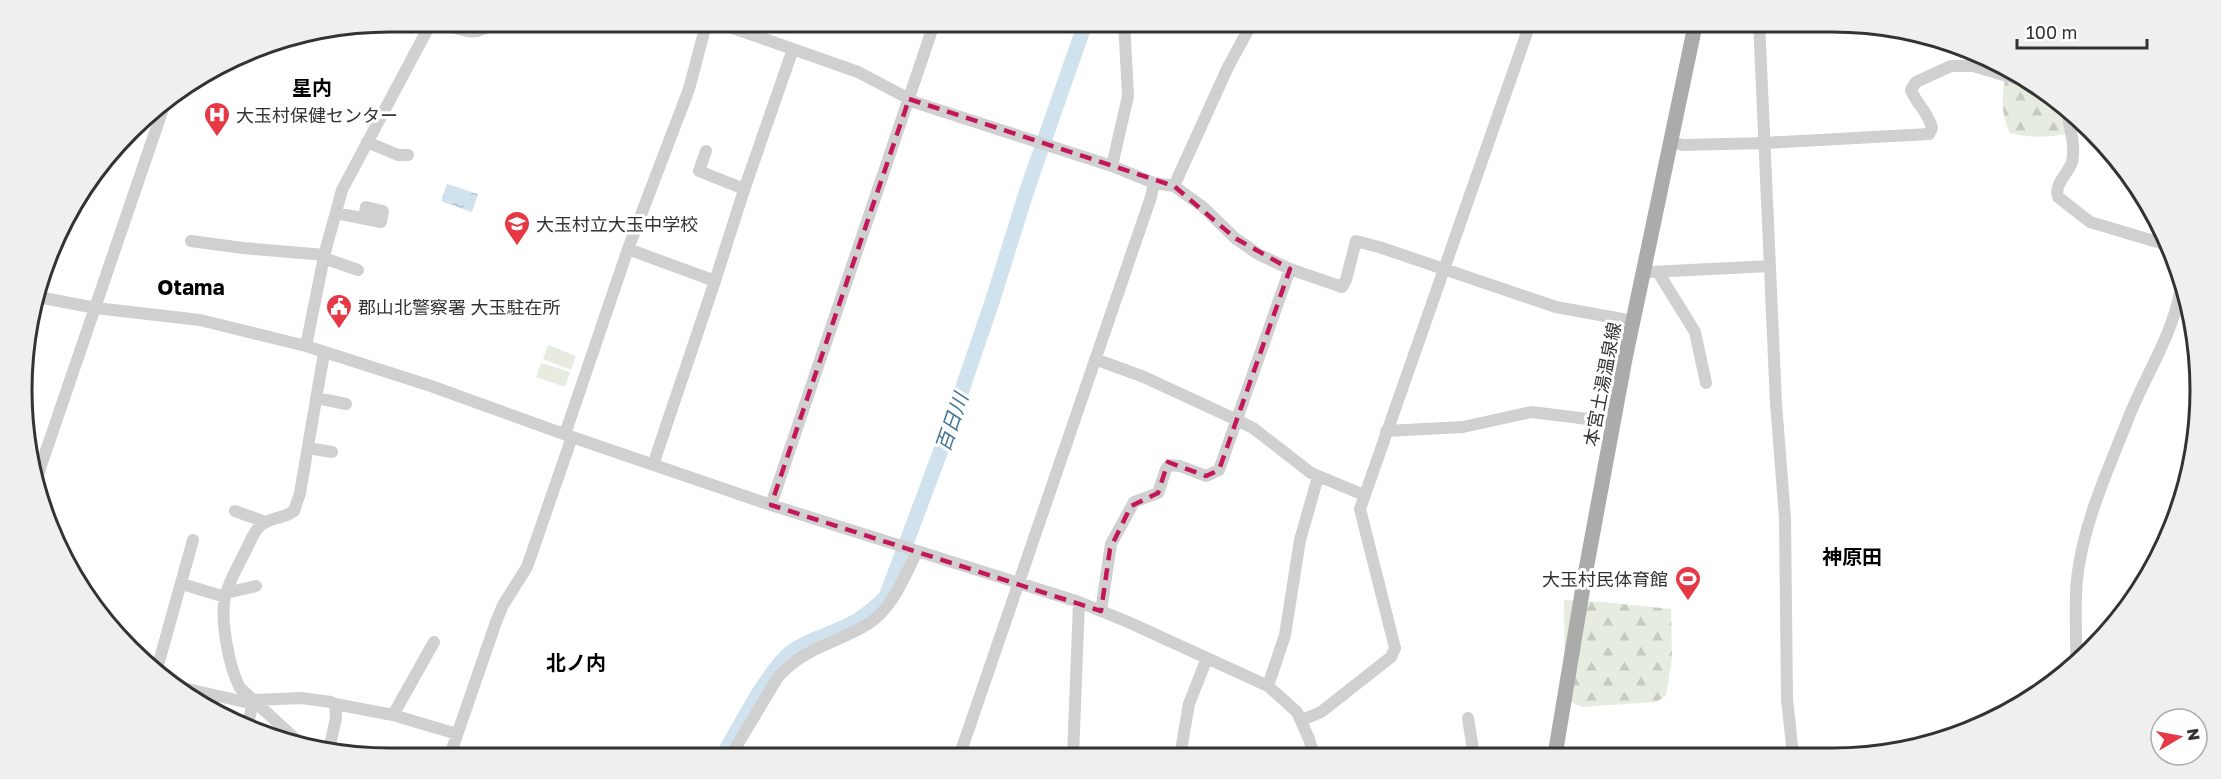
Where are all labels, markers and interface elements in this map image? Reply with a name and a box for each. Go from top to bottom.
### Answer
scale bar [2017,12,2148,50]
text: 100 m [2026,21,2077,43]
district label: 星内 [292,75,332,99]
hospital icon: 大玉村保健センター [202,100,232,138]
place label: 大玉村保健センター [236,104,398,126]
school or university icon: 大玉村立大玉中学校 [502,209,532,247]
place label: 大玉村立大玉中学校 [536,213,698,235]
district label: Otama [157,274,225,300]
public building icon: 郡山北警察署 大玉駐在所 [324,292,354,330]
place label: 郡山北警察署 大玉駐在所 [358,296,561,318]
street label: 本宮土湯温泉線 [1579,320,1625,448]
water label: 百日川 [930,388,973,454]
district label: 神原田 [1822,544,1882,568]
sports icon: 大玉村民体育館 [1673,564,1703,602]
place label: 大玉村民体育館 [1542,568,1668,590]
district label: 北ノ内 [546,650,606,674]
north arrow [2149,707,2209,767]
text: N [2183,727,2205,742]

